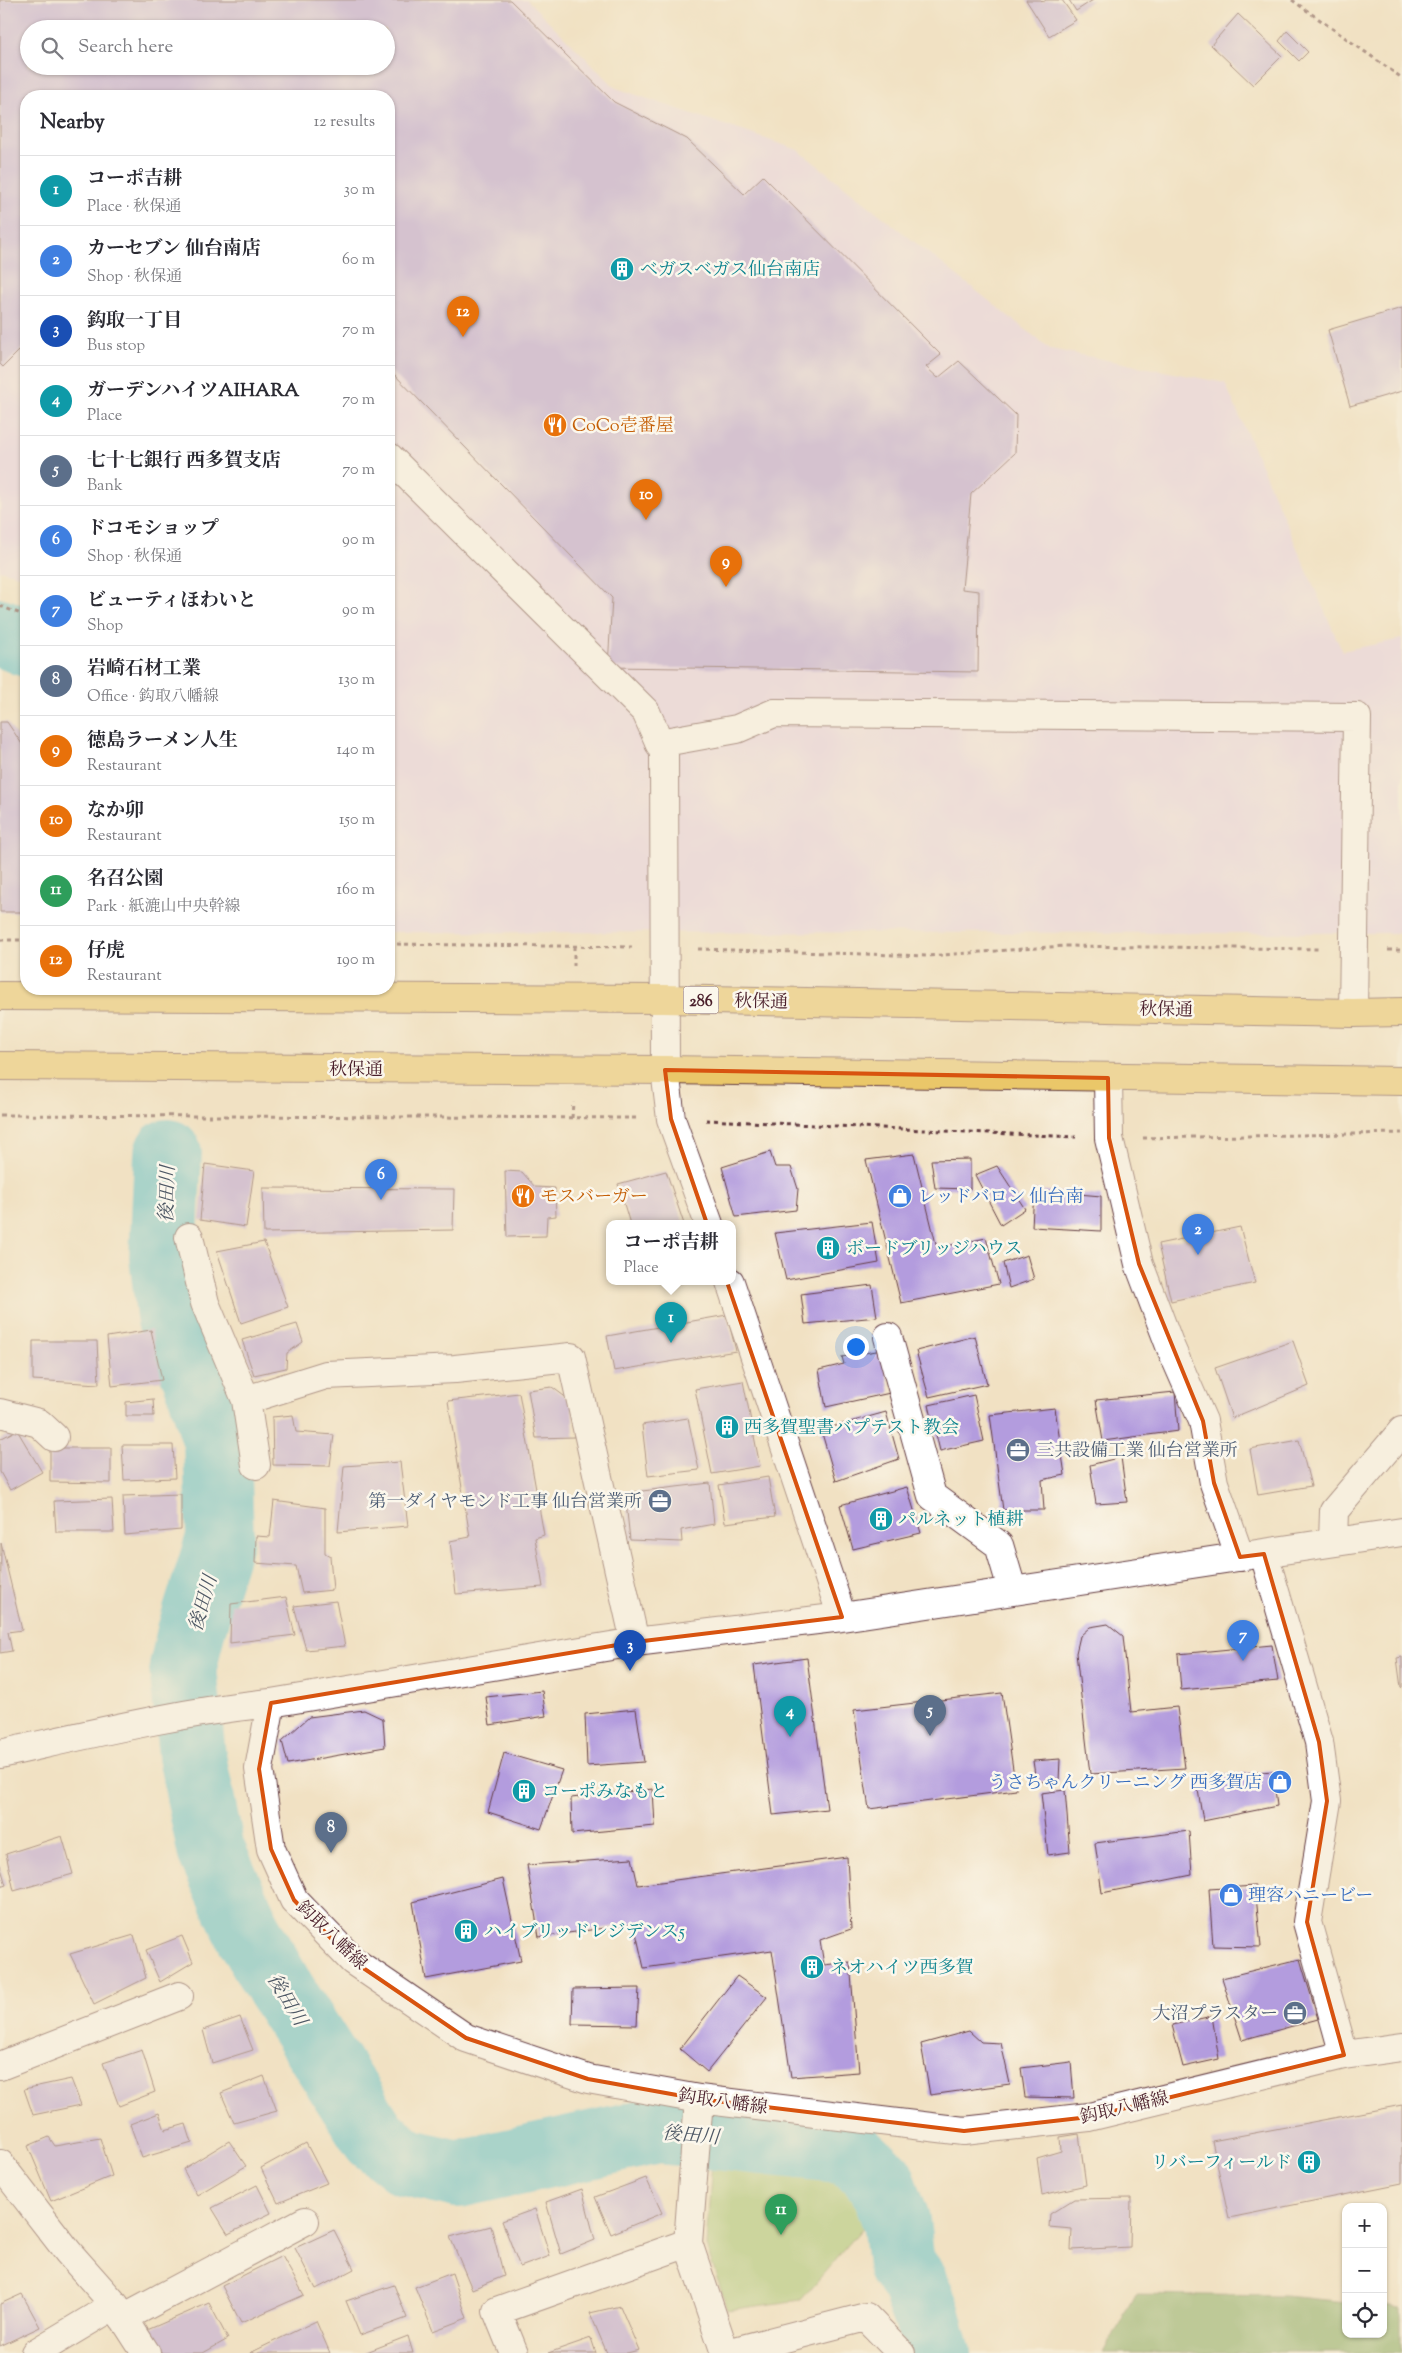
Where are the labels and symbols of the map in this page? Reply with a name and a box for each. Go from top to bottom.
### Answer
building icon: ベガスベガス仙台南店 [609,256,635,282]
place label: ベガスベガス仙台南店 [640,258,820,284]
pin: 12 [447,296,479,337]
restaurant icon: CoCo壱番屋 [542,412,568,438]
place label: CoCo壱番屋 [572,414,674,440]
pin: 10 [630,479,662,520]
pin: 9 [710,546,742,587]
road number: 286 [684,986,718,1014]
street label: 秋保通 [734,990,788,1016]
street label: 秋保通 [1139,998,1193,1024]
street label: 秋保通 [329,1058,383,1084]
pin: 6 [365,1159,397,1200]
water label: 後田川 [154,1163,183,1223]
restaurant icon: モスバーガー [510,1183,536,1209]
shop icon: レッドバロン 仙台南 [887,1183,913,1209]
place label: モスバーガー [540,1185,648,1211]
place label: レッドバロン 仙台南 [918,1185,1083,1211]
pin: 2 [1182,1214,1214,1255]
building icon: ボードブリッジハウス [815,1235,841,1261]
place label: ボードブリッジハウス [846,1237,1022,1263]
pin: 1 [655,1302,687,1343]
your location [843,1334,869,1360]
building icon: 西多賀聖書バプテスト教会 [714,1414,740,1440]
place label: 西多賀聖書バプテスト教会 [744,1416,959,1442]
office icon: 三共設備工業 仙台営業所 [1005,1437,1031,1463]
place label: 三共設備工業 仙台営業所 [1036,1439,1238,1465]
office icon: 第一ダイヤモンド工事 仙台営業所 [647,1488,673,1514]
place label: 第一ダイヤモンド工事 仙台営業所 [369,1490,642,1516]
building icon: パルネット植耕 [868,1506,894,1532]
place label: パルネット植耕 [898,1508,1023,1534]
water label: 後田川 [184,1571,226,1635]
pin: 7 [1227,1620,1259,1661]
pin: 3 [614,1630,646,1671]
pin: 5 [914,1695,946,1736]
pin: 4 [774,1696,806,1737]
shop icon: うさちゃんクリーニング 西多賀店 [1267,1769,1293,1795]
place label: うさちゃんクリーニング 西多賀店 [989,1771,1262,1797]
building icon: コーポみなもと [511,1778,537,1804]
place label: コーポみなもと [542,1780,668,1806]
pin: 8 [315,1812,347,1853]
shop icon: 理容ハニービー [1218,1882,1244,1908]
place label: 理容ハニービー [1248,1884,1373,1910]
street label: 鈎取八幡線 [289,1896,372,1977]
building icon: ハイブリッドレジデンス5 [453,1918,479,1944]
place label: ハイブリッドレジデンス5 [484,1920,685,1946]
building icon: ネオハイツ西多賀 [799,1954,825,1980]
place label: ネオハイツ西多賀 [830,1956,974,1982]
water label: 後田川 [260,1969,313,2033]
office icon: 大沼プラスター [1282,2000,1308,2026]
place label: 大沼プラスター [1153,2002,1278,2028]
street label: 鈎取八幡線 [676,2084,769,2122]
street label: 鈎取八幡線 [1078,2086,1171,2132]
water label: 後田川 [661,2121,722,2153]
building icon: リバーフィールド [1296,2149,1322,2175]
place label: リバーフィールド [1151,2151,1292,2177]
pin: 11 [765,2194,797,2235]

